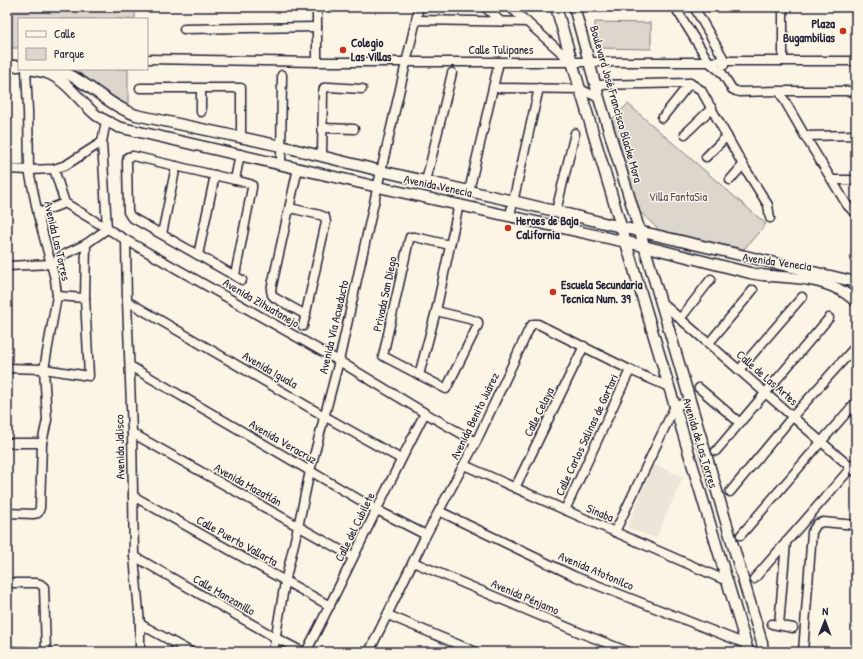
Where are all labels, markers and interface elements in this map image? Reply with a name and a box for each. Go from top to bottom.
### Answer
place label: Plaza Bugambilias [783,15,835,47]
legend [18,18,148,70]
street label: Boulevard José Francisco Blacke Mora [586,23,647,185]
text: Calle [54,25,75,42]
marker: Plaza Bugambilias [838,26,848,36]
place label: Colegio Las Villas [351,34,392,65]
street label: Calle Tulipanes [469,41,534,58]
text: Parque [54,45,84,62]
marker: Colegio Las Villas [338,45,348,55]
street label: Avenida Venecia [402,170,474,201]
park label: Villa FantaSia [649,188,708,205]
street label: Avenida Las Torres [40,199,75,283]
place label: Heroes de Baja California [516,212,579,243]
marker: Heroes de Baja California [503,223,513,233]
street label: Avenida Venecia [741,248,813,275]
street label: Privada San Diego [368,255,401,333]
street label: Avenida Zihuatanejo [220,274,303,331]
place label: Escuela Secundaria Tecnica Num. 39 [560,276,643,307]
street label: Avenida Vía Acueducto [314,278,353,375]
marker: Escuela Secundaria Tecnica Num. 39 [548,287,558,297]
street label: Calle de Las Artes [733,346,802,409]
street label: Avenida Iguala [239,347,301,392]
street label: Avenida Benito Juárez [446,369,503,462]
street label: Calle Carlos Salinas de Gortari [551,371,622,498]
street label: Calle Celaya [519,384,558,439]
street label: Avenida de Las Torres [679,396,722,490]
street label: Avenida Jalisco [110,414,129,480]
street label: Avenida Veracruz [246,415,320,468]
street label: Avenida Mazatlán [211,459,285,510]
street label: Calle del Cubilete [330,489,379,564]
street label: Sinaba [584,499,617,526]
street label: Calle Puerto Vallarta [194,511,281,570]
street label: Avenida Atotonilco [556,547,637,594]
street label: Calle Manzanillo [190,570,259,619]
street label: Avenida Pénjamo [489,575,562,619]
north arrow [805,601,845,641]
text: N [822,604,828,618]

